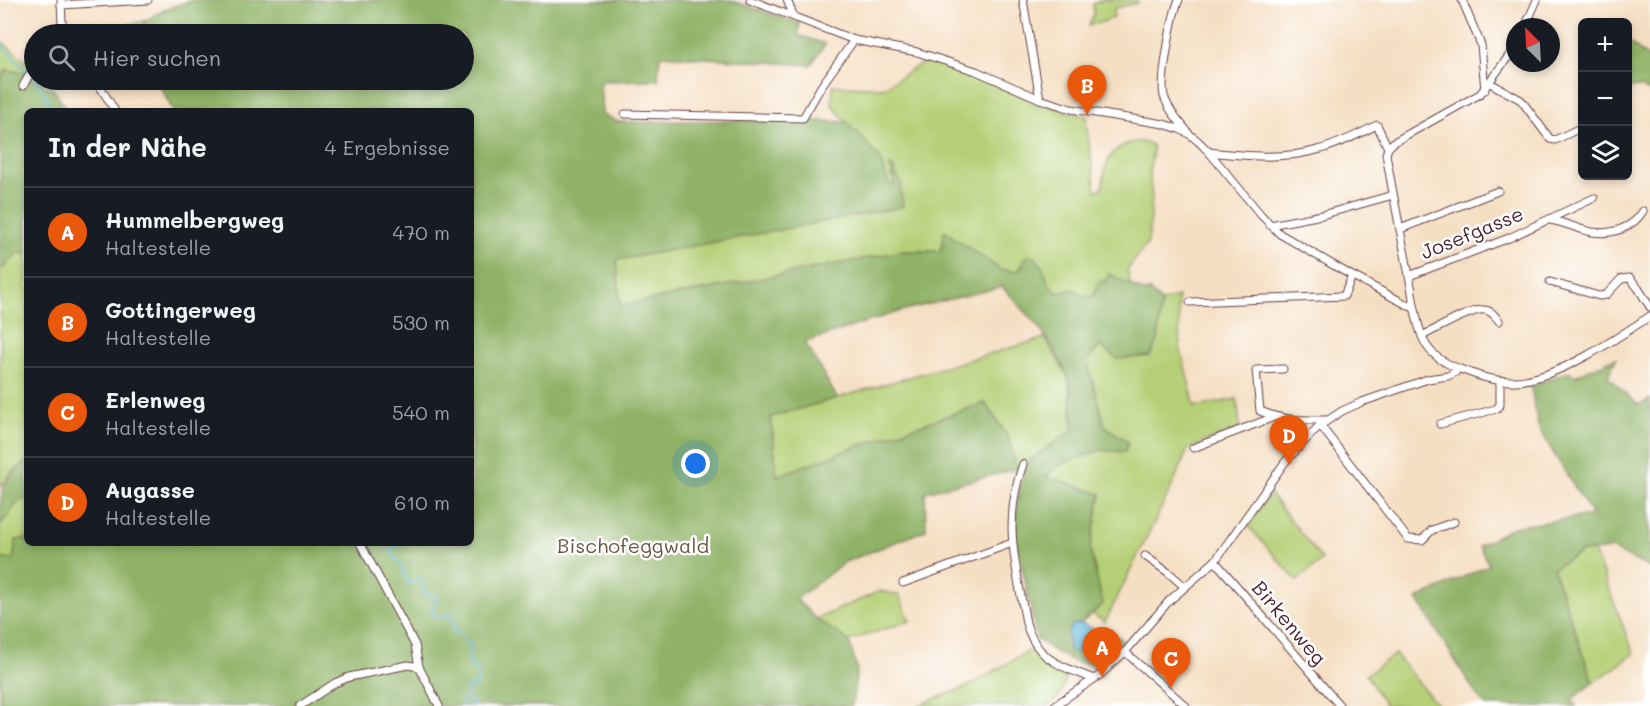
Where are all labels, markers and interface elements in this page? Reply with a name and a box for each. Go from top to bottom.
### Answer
north arrow [1506,18,1560,72]
map controls [1578,18,1632,180]
button: + [1578,18,1632,72]
search box [24,24,474,90]
icon: search [45,41,78,74]
text: Hier suchen [93,43,221,72]
pin: B [1068,66,1106,115]
button: − [1578,72,1632,126]
button: layers [1578,126,1632,180]
text: In der Nähe [48,130,207,164]
text: 4 Ergebnisse [325,134,450,160]
street label: Josefgasse [1416,200,1527,264]
text: Hummelbergweg [105,205,284,234]
text: A [61,219,74,245]
text: 470 m [392,219,450,245]
text: Haltestelle [105,234,211,260]
text: Gottingerweg [105,295,256,324]
text: B [61,309,74,335]
text: 530 m [392,309,450,335]
text: Haltestelle [105,324,211,350]
text: Erlenweg [105,385,205,414]
text: C [60,399,75,425]
text: 540 m [392,399,450,425]
text: Haltestelle [105,414,211,440]
pin: D [1270,416,1308,465]
your location [681,449,710,478]
text: Augasse [105,475,195,504]
text: D [60,489,75,515]
text: 610 m [394,489,450,515]
text: Haltestelle [105,504,211,530]
park label: Bischofeggwald [557,532,709,558]
street label: Birkenweg [1247,575,1333,670]
pin: A [1082,628,1122,677]
pin: C [1152,638,1190,688]

